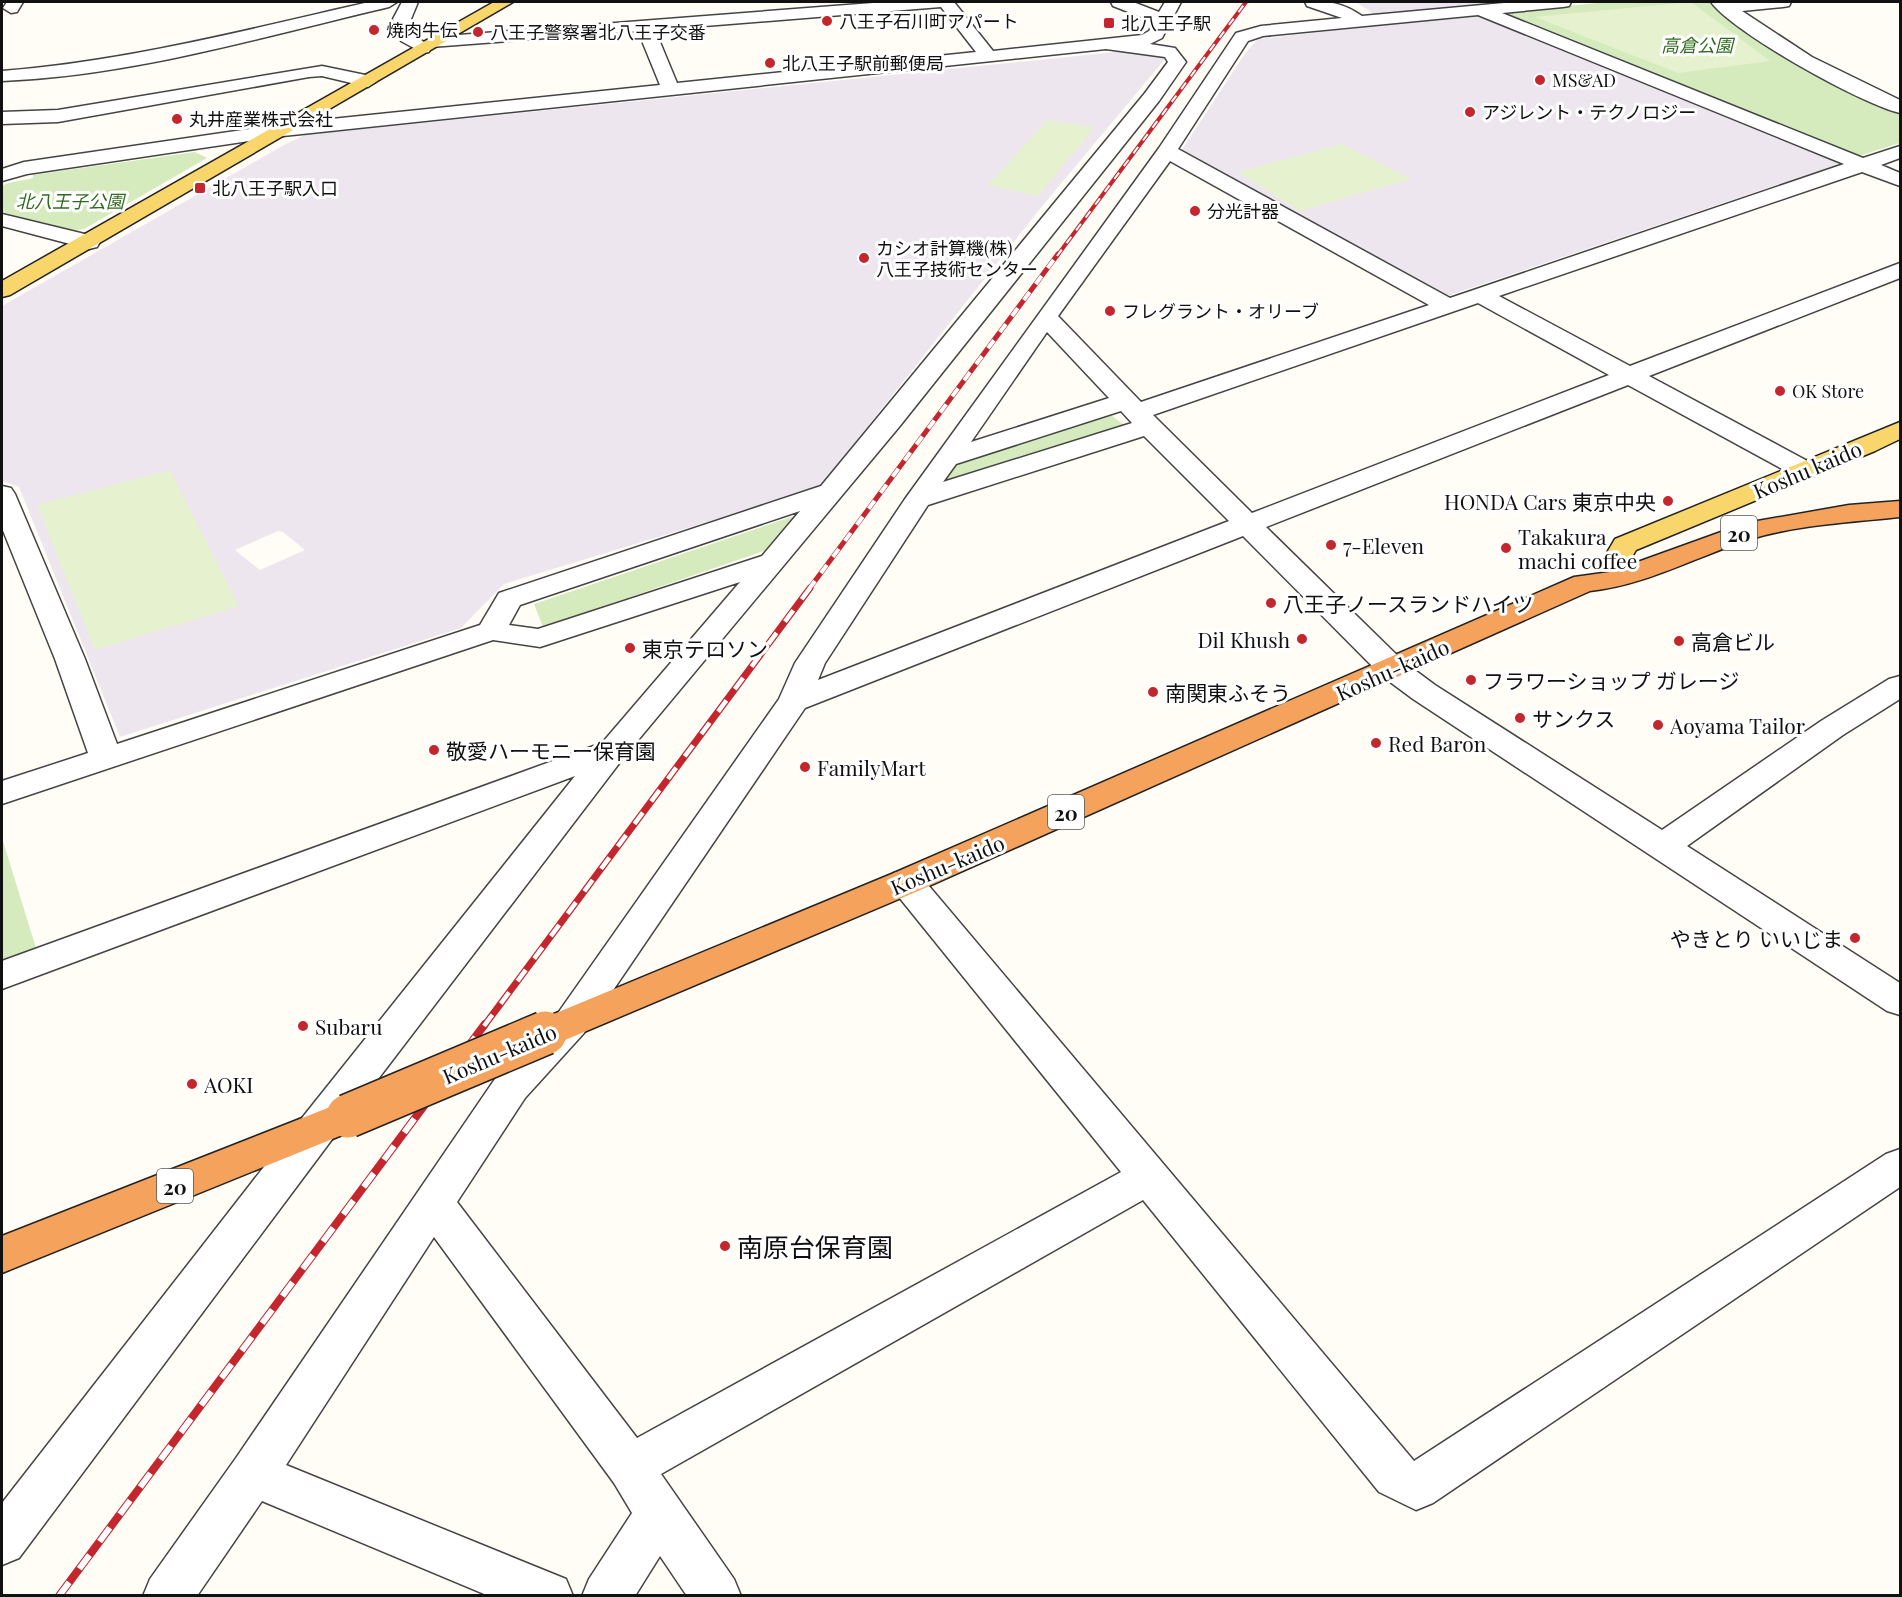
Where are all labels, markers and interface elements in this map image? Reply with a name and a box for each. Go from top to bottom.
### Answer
place label: 八王子石川町アパート [839,9,1019,33]
place label: 北八王子駅 [1121,11,1211,35]
marker: 八王子石川町アパート [820,14,834,28]
marker: 北八王子駅 [1102,16,1116,30]
place label: 焼肉牛伝 [386,18,458,42]
place label: 八王子警察署北八王子交番 [490,20,706,44]
marker: 焼肉牛伝 [367,23,381,37]
marker: 八王子警察署北八王子交番 [471,25,485,39]
park label: 高倉公園 [1661,33,1736,57]
place label: 北八王子駅前郵便局 [782,51,944,75]
marker: 北八王子駅前郵便局 [763,56,777,70]
place label: MS&AD [1552,68,1616,92]
marker: MS&AD [1533,73,1547,87]
place label: アジレント・テクノロジー [1482,100,1696,124]
marker: アジレント・テクノロジー [1463,105,1477,119]
place label: 丸井産業株式会社 [189,107,333,131]
marker: 丸井産業株式会社 [170,112,184,126]
place label: 北八王子駅入口 [212,176,338,200]
marker: 北八王子駅入口 [193,181,207,195]
park label: 北八王子公園 [16,189,127,213]
place label: 分光計器 [1207,199,1279,223]
marker: 分光計器 [1188,204,1202,218]
place label: カシオ計算機(株) 八王子技術センター [876,236,1038,281]
marker: カシオ計算機(株) 八王子技術センター [857,251,871,265]
place label: フレグラント・オリーブ [1122,299,1319,323]
marker: フレグラント・オリーブ [1103,304,1117,318]
place label: OK Store [1792,379,1864,403]
marker: OK Store [1773,384,1787,398]
street label: Koshu kaido [1748,434,1866,504]
place label: HONDA Cars 東京中央 [1444,487,1656,515]
marker: HONDA Cars 東京中央 [1661,494,1675,508]
road number: 20 [1721,516,1757,550]
place label: Takakura machi coffee [1518,522,1637,574]
place label: 7-Eleven [1343,531,1425,559]
marker: 7-Eleven [1324,538,1338,552]
marker: Takakura machi coffee [1499,541,1513,555]
place label: 八王子ノースランドハイツ [1283,589,1534,617]
marker: 八王子ノースランドハイツ [1264,596,1278,610]
place label: Dil Khush [1197,625,1291,653]
place label: 高倉ビル [1691,627,1775,655]
marker: Dil Khush [1295,632,1309,646]
street label: Koshu-kaido [1331,632,1453,706]
place label: 東京テロソン [642,634,768,662]
marker: 高倉ビル [1672,634,1686,648]
marker: 東京テロソン [623,641,637,655]
place label: フラワーショップ ガレージ [1483,666,1739,694]
marker: フラワーショップ ガレージ [1464,673,1478,687]
place label: 南関東ふそう [1165,678,1291,706]
marker: 南関東ふそう [1146,685,1160,699]
place label: サンクス [1532,704,1615,732]
marker: サンクス [1513,711,1527,725]
place label: Aoyama Tailor [1669,711,1806,739]
marker: Aoyama Tailor [1651,718,1665,732]
place label: Red Baron [1388,729,1487,757]
place label: 敬愛ハーモニー保育園 [446,736,656,764]
marker: Red Baron [1369,736,1383,750]
marker: 敬愛ハーモニー保育園 [427,743,441,757]
place label: FamilyMart [817,753,926,781]
marker: FamilyMart [798,760,812,774]
road number: 20 [1048,795,1084,829]
street label: Koshu-kaido [886,827,1008,901]
place label: やきとり いいじま [1670,924,1843,952]
marker: やきとり いいじま [1848,931,1862,945]
place label: Subaru [315,1012,382,1040]
street label: Koshu-kaido [438,1016,560,1090]
marker: Subaru [296,1019,310,1033]
place label: AOKI [203,1070,253,1098]
marker: AOKI [185,1077,199,1091]
road number: 20 [157,1169,193,1203]
place label: 南原台保育園 [737,1229,893,1264]
marker: 南原台保育園 [718,1239,732,1253]

